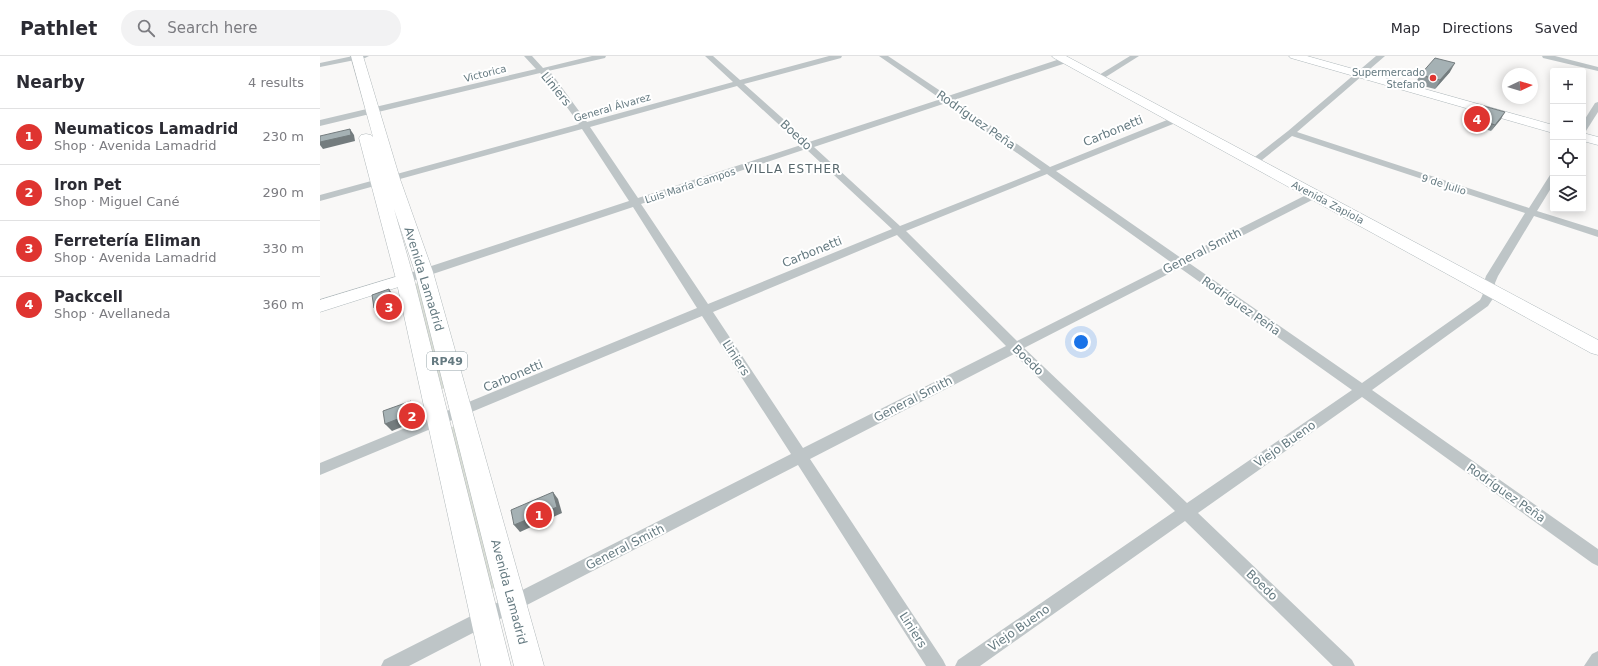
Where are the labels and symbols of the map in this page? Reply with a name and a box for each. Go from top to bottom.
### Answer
street label: Victorica [463,63,508,84]
place label: Supermercado Stefano [1352,67,1425,90]
north arrow [1502,68,1538,104]
street label: Liniers [538,69,574,109]
marker: Supermercado Stefano [1428,73,1438,83]
street label: Rodríguez Peña [934,88,1018,152]
street label: General Álvarez [572,90,652,124]
pin: 4 [1464,104,1490,134]
street label: Carbonetti [1081,113,1145,149]
street label: Boedo [777,117,815,153]
district label: VILLA ESTHER [745,162,841,176]
street label: Luis María Campos [644,166,737,205]
street label: 9 de Julio [1420,172,1468,197]
street label: Avenida Zapiola [1290,179,1366,226]
street label: Avenida Lamadrid [401,225,447,333]
street label: General Smith [1160,225,1244,277]
street label: Carbonetti [780,234,844,270]
street label: Rodríguez Peña [1199,274,1283,338]
pin: 3 [376,292,402,322]
your location [1071,332,1091,352]
street label: Liniers [719,338,753,378]
street label: Boedo [1009,342,1047,378]
road number: RP49 [427,352,467,370]
street label: Carbonetti [481,357,545,395]
street label: General Smith [871,373,955,425]
pin: 2 [399,401,425,431]
street label: Viejo Bueno [1252,418,1318,470]
street label: Rodríguez Peña [1464,461,1548,525]
pin: 1 [526,500,552,530]
street label: General Smith [583,521,667,573]
street label: Avenida Lamadrid [488,538,530,646]
street label: Boedo [1243,567,1281,603]
street label: Viejo Bueno [986,602,1052,654]
street label: Liniers [896,610,930,650]

